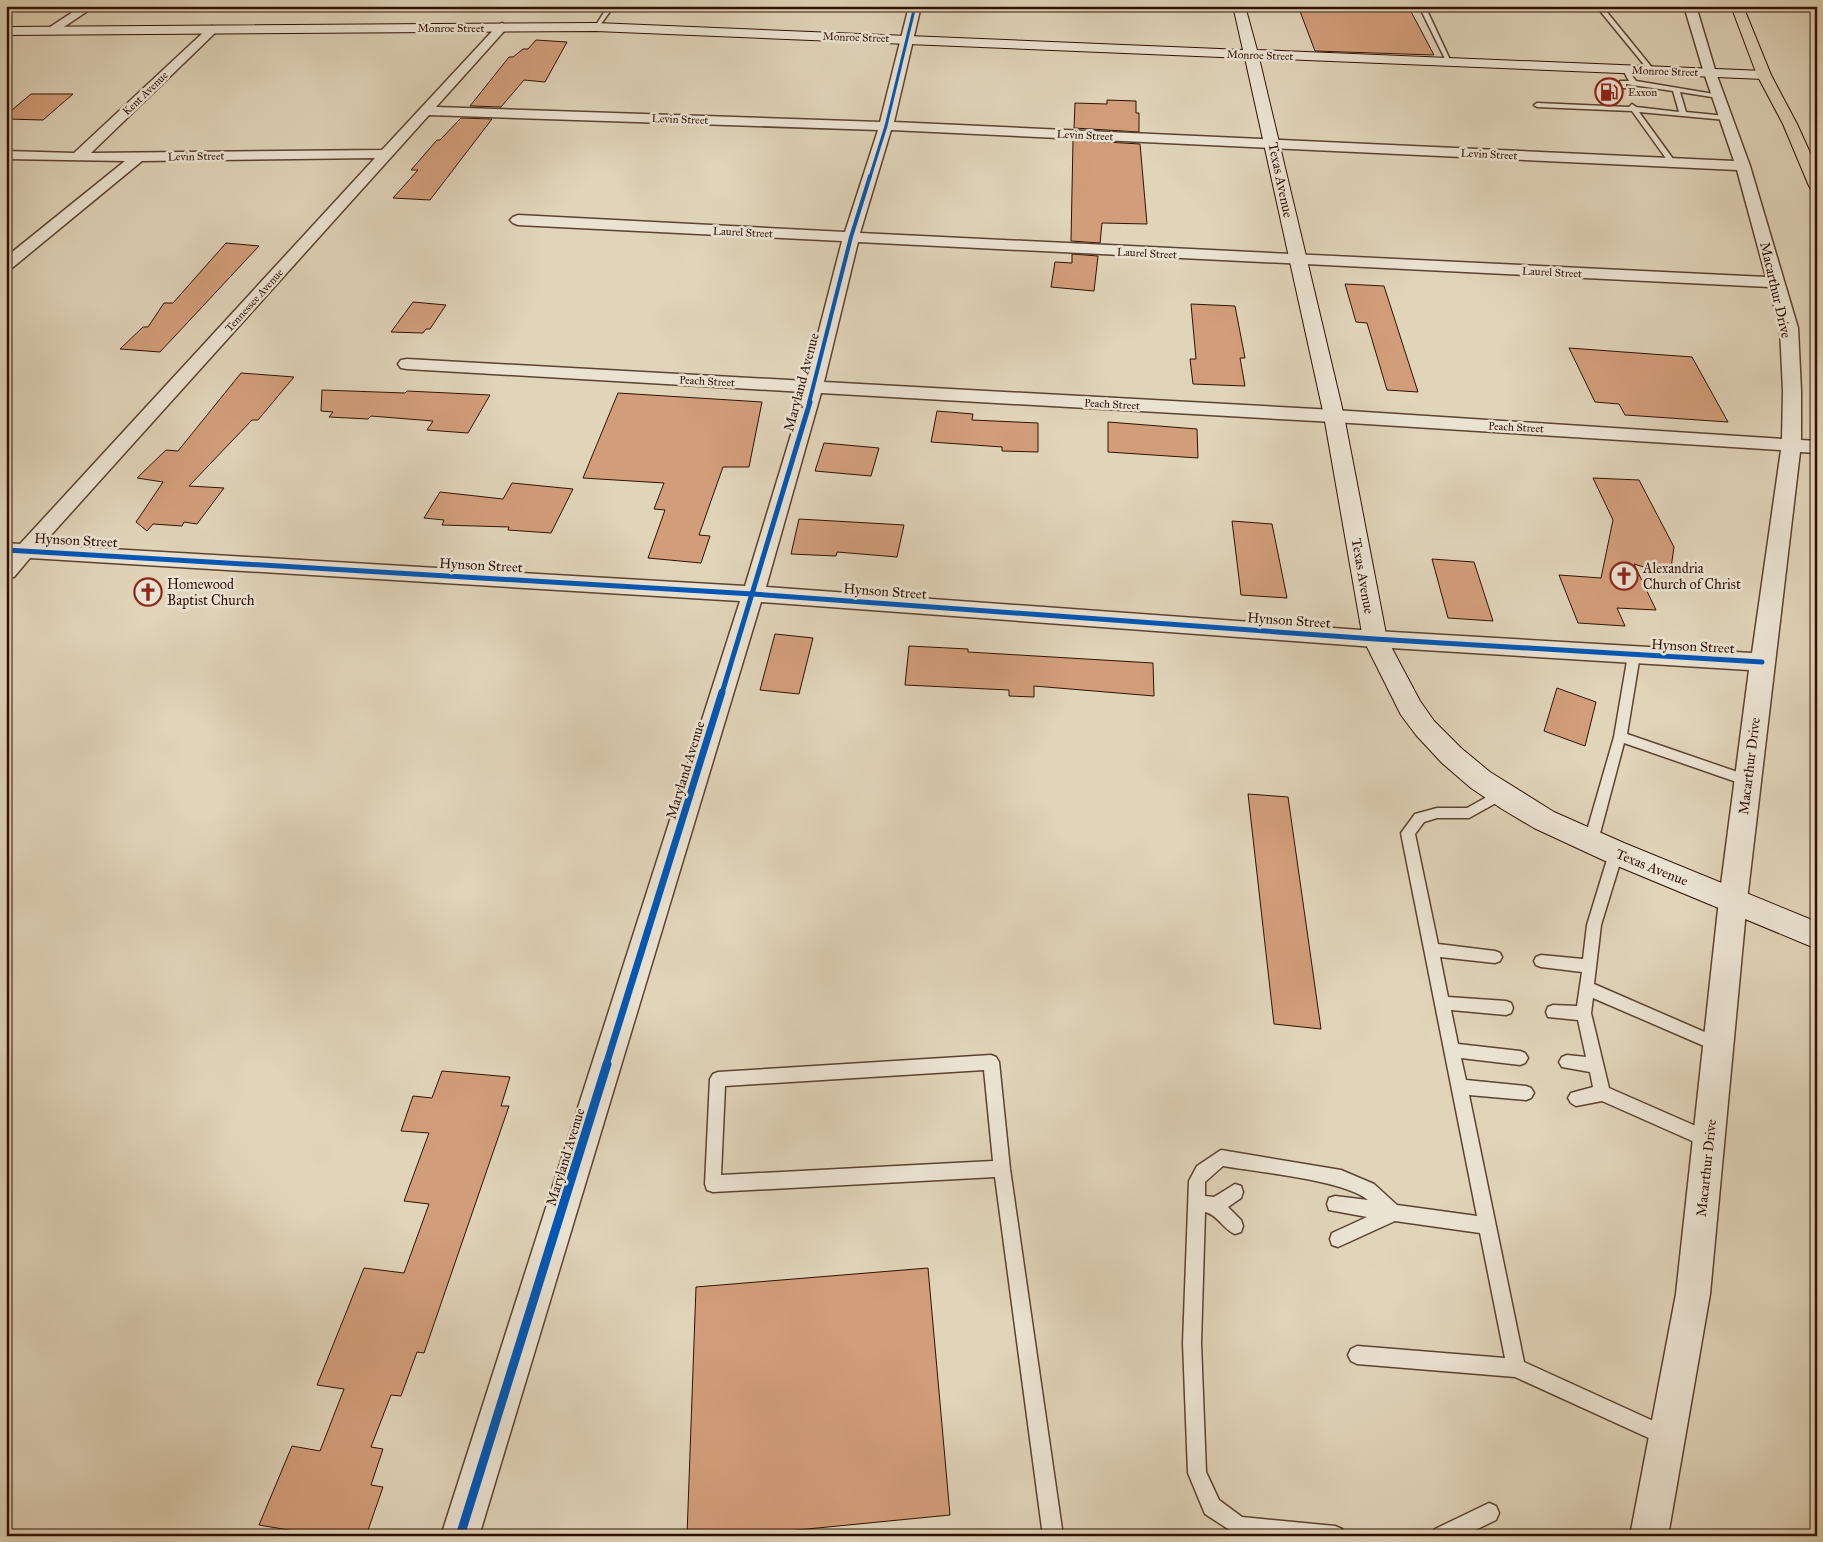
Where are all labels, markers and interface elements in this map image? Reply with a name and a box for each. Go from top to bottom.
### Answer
street label: Monroe Street [418,22,484,35]
street label: Monroe Street [822,30,890,45]
street label: Monroe Street [1226,48,1294,63]
street label: Monroe Street [1631,64,1699,79]
street label: Kent Avenue [120,68,171,118]
fuel station icon: Exxon [1594,77,1624,107]
place label: Exxon [1628,86,1657,99]
street label: Levin Street [651,112,709,127]
street label: Levin Street [1056,128,1114,143]
street label: Texas Avenue [1264,141,1297,219]
street label: Levin Street [1460,147,1518,162]
street label: Levin Street [168,150,225,163]
street label: Laurel Street [713,224,773,241]
street label: Macarthur Drive [1756,240,1795,340]
street label: Laurel Street [1117,245,1177,262]
street label: Laurel Street [1522,264,1582,281]
street label: Tennessee Avenue [223,266,286,335]
street label: Maryland Avenue [780,331,823,433]
street label: Peach Street [679,374,735,389]
street label: Peach Street [1084,397,1140,412]
street label: Peach Street [1488,420,1544,435]
street label: Hynson Street [34,530,118,551]
street label: Texas Avenue [1347,537,1378,615]
street label: Hynson Street [439,555,523,576]
place label: Alexandria Church of Christ [1642,560,1741,593]
church icon: Alexandria Church of Christ [1609,561,1639,591]
place label: Homewood Baptist Church [167,576,255,609]
church icon: Homewood Baptist Church [133,577,163,607]
street label: Hynson Street [843,580,927,603]
street label: Hynson Street [1247,609,1331,632]
street label: Hynson Street [1651,636,1735,657]
street label: Macarthur Drive [1735,716,1764,816]
street label: Maryland Avenue [663,719,708,821]
street label: Texas Avenue [1613,845,1691,890]
street label: Maryland Avenue [543,1106,588,1208]
street label: Macarthur Drive [1693,1118,1720,1218]

